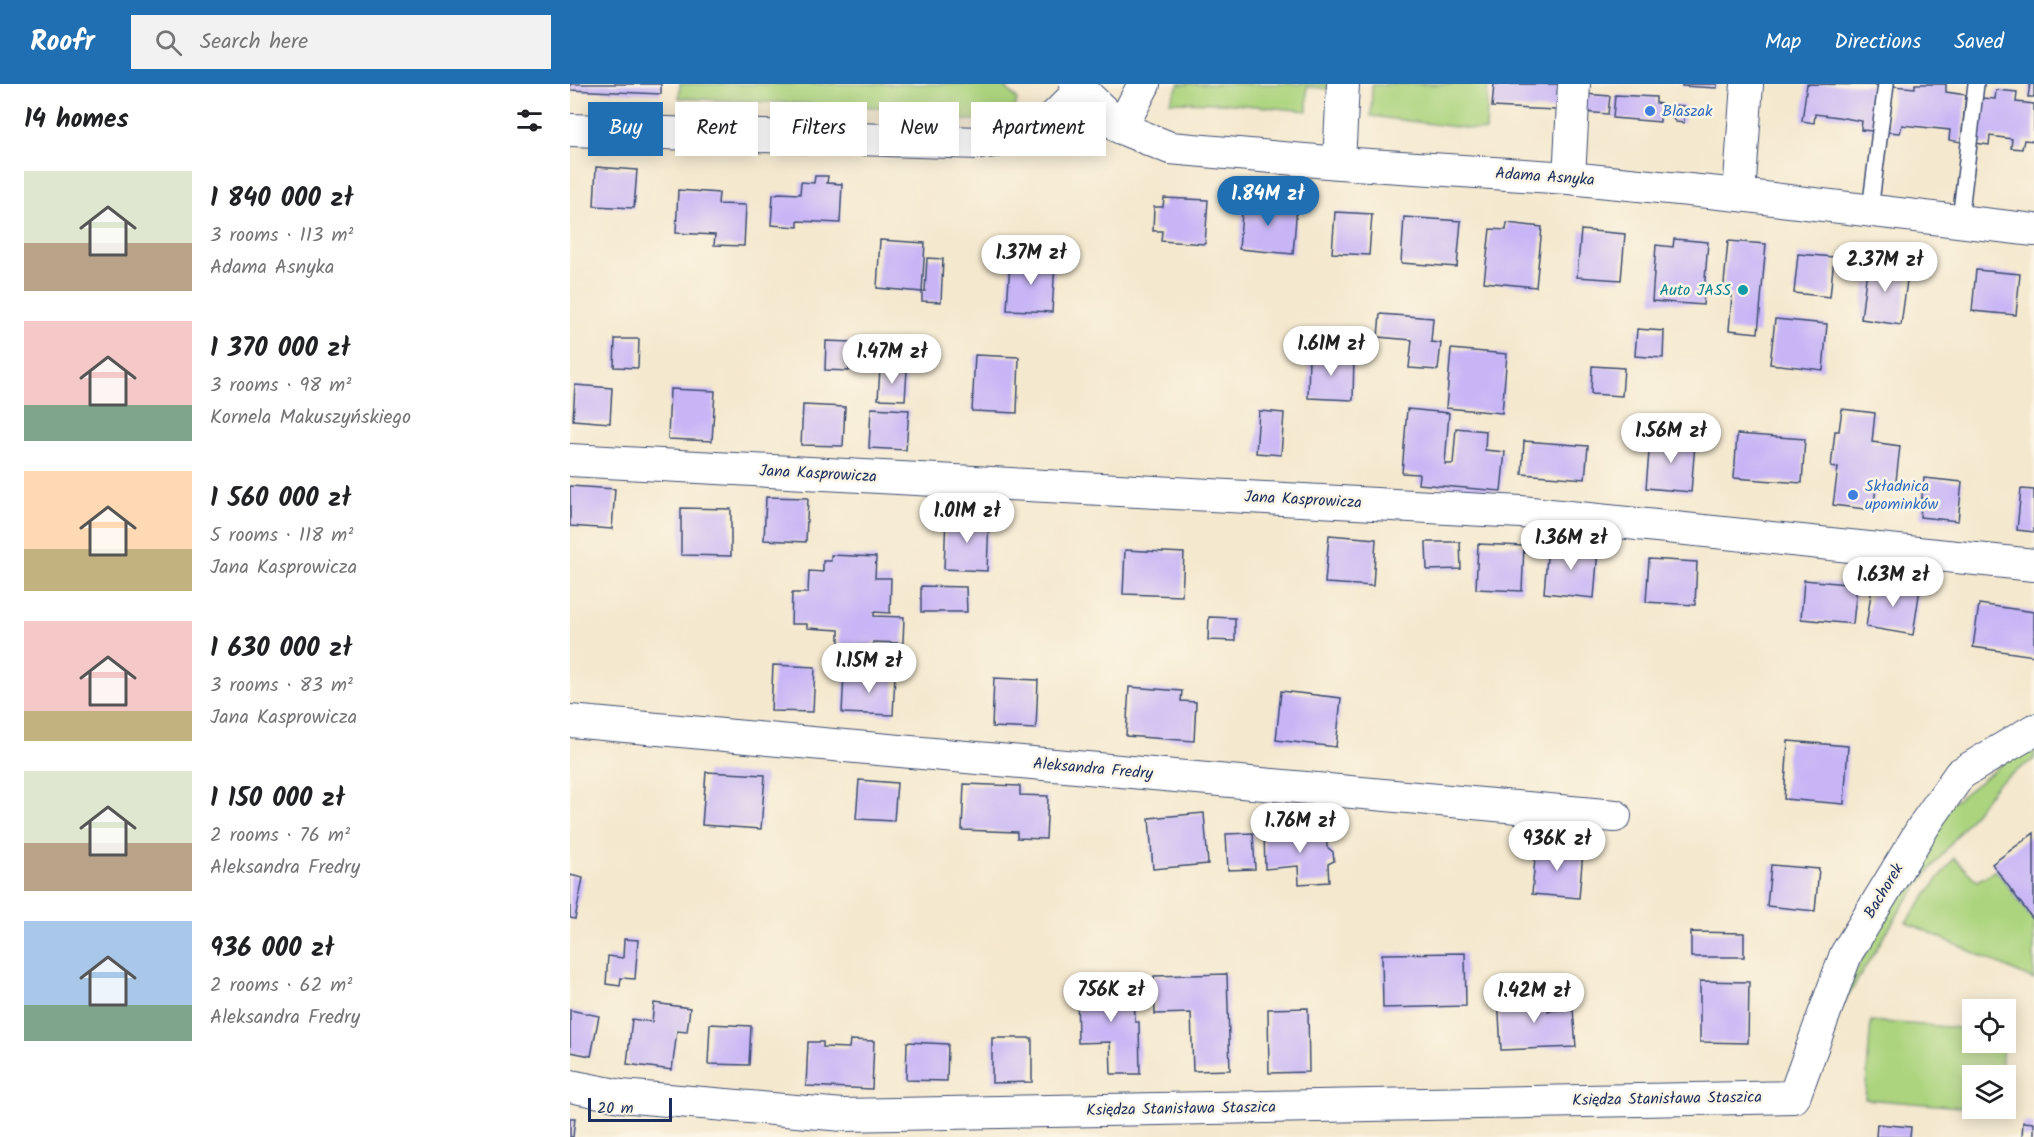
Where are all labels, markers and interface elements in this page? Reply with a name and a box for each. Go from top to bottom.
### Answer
search box [131,15,551,69]
text: Roofr [30,20,95,65]
text: Search here [200,25,308,60]
icon: search [152,26,185,59]
text: Map [1765,26,1801,59]
text: Directions [1834,26,1921,59]
text: Saved [1954,26,2004,59]
text: 14 homes [24,99,129,141]
place label: Blaszak [1662,99,1713,124]
chip: Buy [588,102,663,156]
chip: Rent [675,102,758,156]
chip: Filters [770,102,867,156]
chip: New [879,102,959,156]
chip: Apartment [971,102,1106,156]
icon: filters [513,104,546,137]
marker: Blaszak [1643,104,1657,118]
street label: Adama Asnyka [1495,161,1595,193]
pin: 1.84M zł [1206,176,1330,227]
text: 1 840 000 zł [210,178,353,220]
text: 1.84M zł [1231,179,1305,211]
icon: home [72,195,144,267]
text: 3 rooms · 113 m² [210,220,353,252]
pin: 1.37M zł [969,235,1093,286]
text: 1.37M zł [995,238,1067,270]
pin: 2.37M zł [1823,242,1947,293]
text: 2.37M zł [1847,245,1923,277]
text: Adama Asnyka [210,252,334,284]
place label: Auto JASS [1660,278,1731,303]
marker: Auto JASS [1736,283,1750,297]
pin: 1.61M zł [1269,326,1393,377]
text: 1 370 000 zł [210,328,350,370]
text: 1.61M zł [1297,329,1365,361]
pin: 1.47M zł [830,334,954,385]
text: 1.47M zł [856,337,928,369]
icon: home [72,345,144,417]
text: 3 rooms · 98 m² [210,370,351,402]
text: Kornela Makuszyńskiego [210,402,411,434]
pin: 1.56M zł [1609,413,1733,464]
text: 1.56M zł [1635,416,1707,448]
street label: Jana Kasprowicza [759,458,877,490]
place label: Składnica upominków [1865,474,1938,517]
text: 1 560 000 zł [210,478,351,520]
street label: Jana Kasprowicza [1244,484,1362,516]
marker: Składnica upominków [1846,488,1860,502]
pin: 1.01M zł [905,493,1029,544]
icon: home [72,495,144,567]
text: 1.01M zł [933,496,1001,528]
text: 5 rooms · 118 m² [210,520,353,552]
pin: 1.36M zł [1509,520,1633,571]
text: 1.36M zł [1535,523,1607,555]
text: Jana Kasprowicza [210,552,357,584]
pin: 1.63M zł [1831,557,1955,608]
text: 1.63M zł [1857,560,1929,592]
text: 1 630 000 zł [210,628,352,670]
pin: 1.15M zł [807,643,931,694]
icon: home [72,645,144,717]
text: 1.15M zł [835,646,903,678]
text: 3 rooms · 83 m² [210,670,353,702]
text: Jana Kasprowicza [210,702,357,734]
street label: Aleksandra Fredry [1032,751,1154,787]
text: 1 150 000 zł [210,778,345,820]
icon: home [72,795,144,867]
pin: 1.76M zł [1238,803,1362,854]
text: 1.76M zł [1264,806,1336,838]
text: 2 rooms · 76 m² [210,820,350,852]
pin: 936K zł [1502,821,1612,872]
text: 936K zł [1523,824,1591,856]
text: Aleksandra Fredry [210,852,360,884]
street label: Bachorek [1858,858,1911,923]
text: 936 000 zł [210,928,334,970]
icon: home [72,945,144,1017]
text: 2 rooms · 62 m² [210,970,352,1002]
pin: 756K zł [1056,972,1166,1023]
pin: 1.42M zł [1472,973,1596,1024]
text: 756K zł [1077,975,1145,1007]
text: 1.42M zł [1497,976,1571,1008]
map controls [1962,999,2016,1119]
button: locate [1962,999,2016,1053]
text: Aleksandra Fredry [210,1002,360,1034]
button: layers [1962,1065,2016,1119]
street label: Księdza Stanisława Staszica [1572,1085,1762,1113]
scale bar [588,1095,672,1122]
street label: Księdza Stanisława Staszica [1086,1095,1276,1123]
text: 20 m [597,1096,633,1121]

